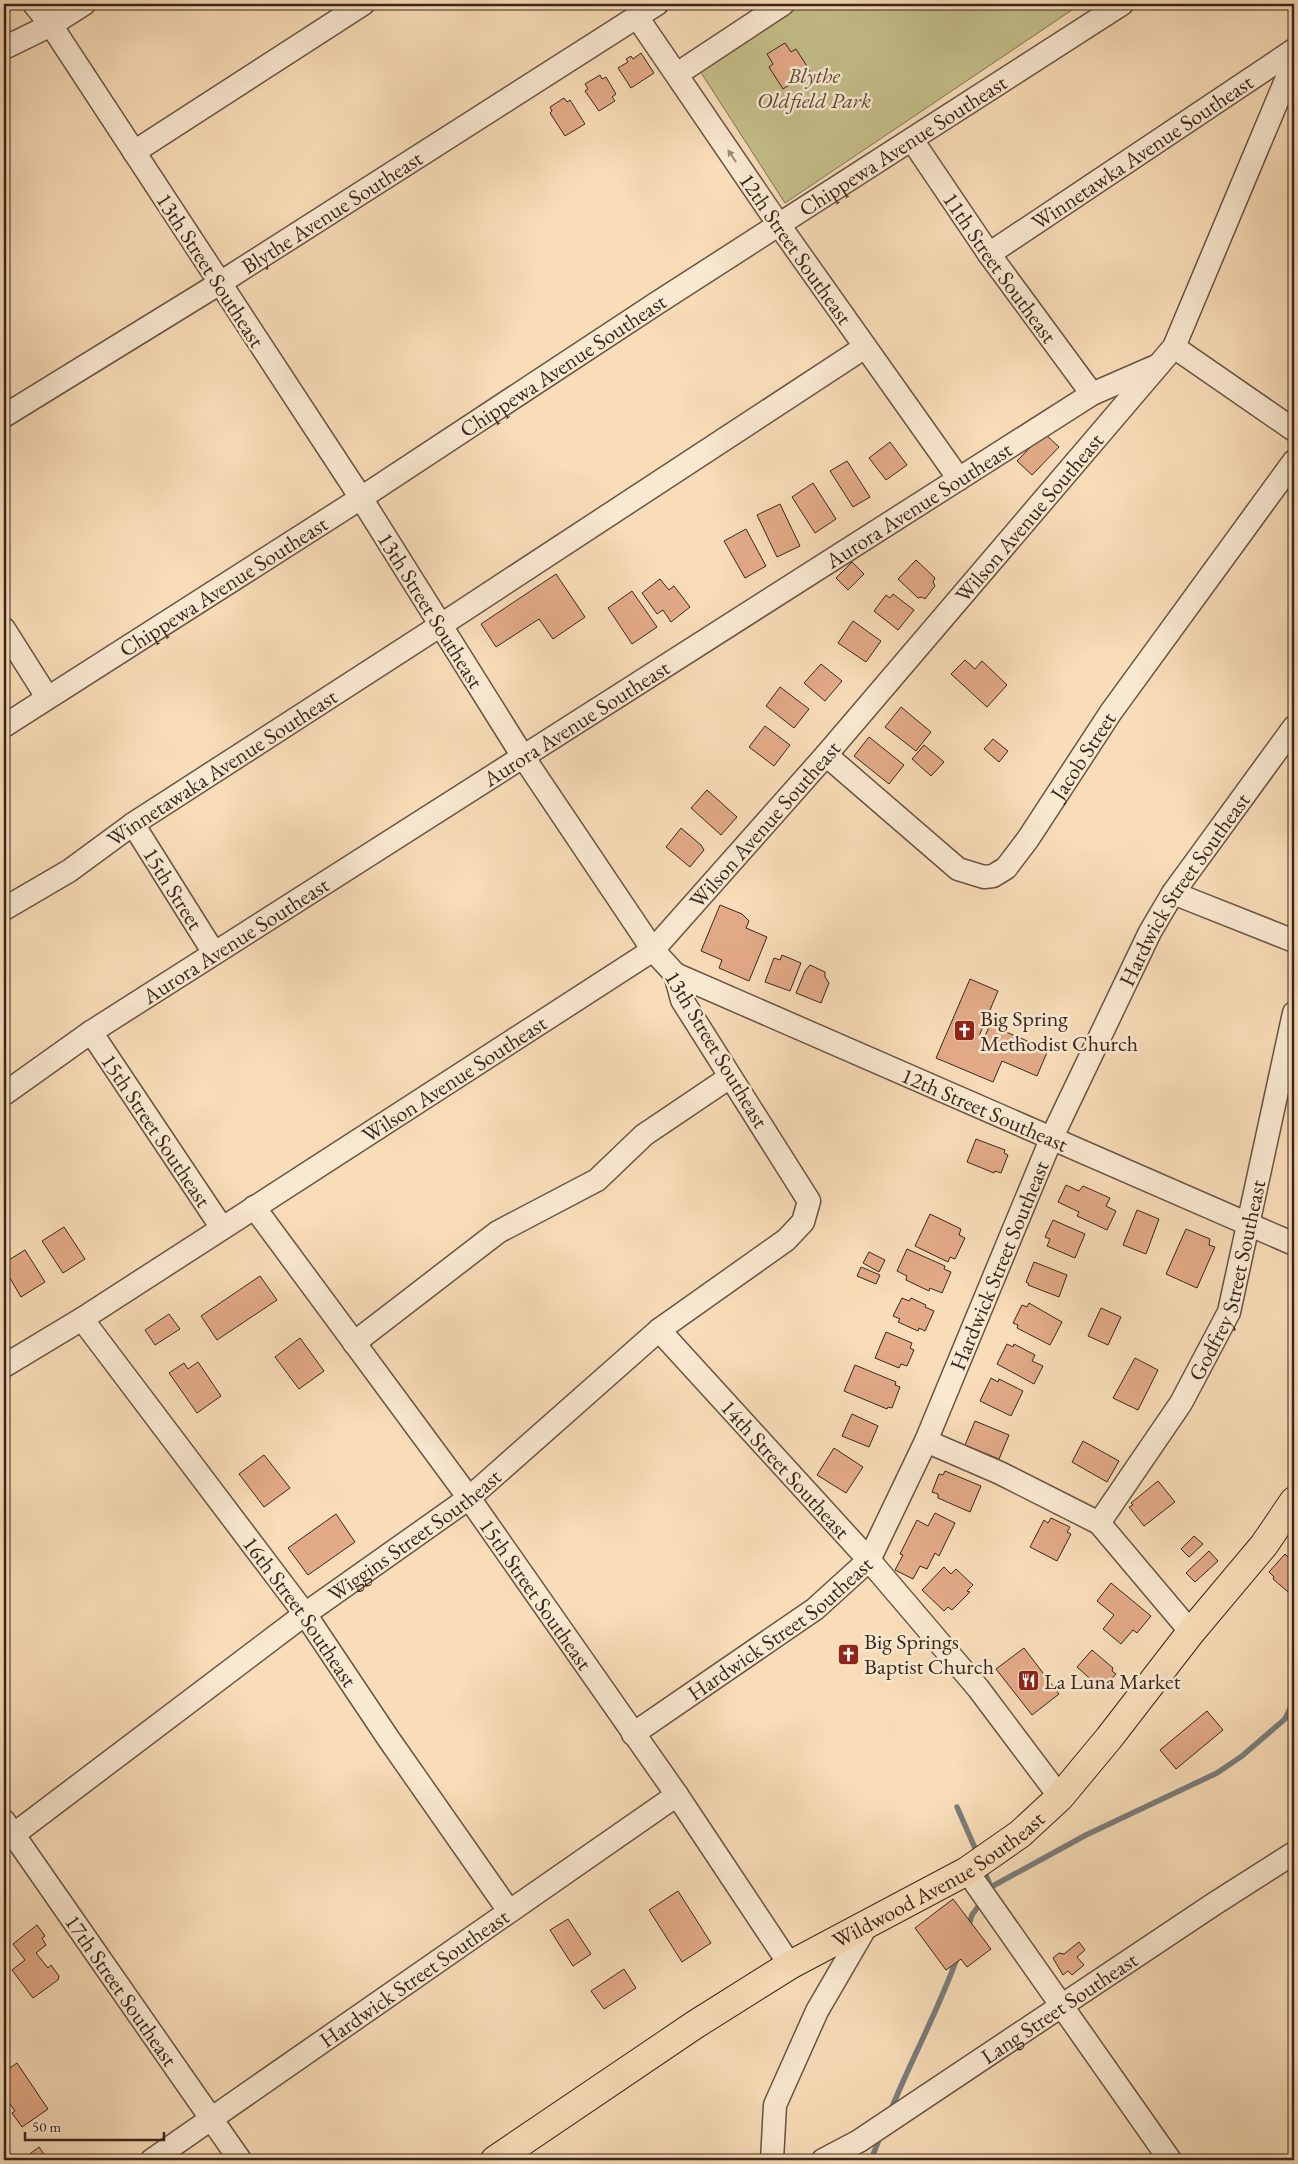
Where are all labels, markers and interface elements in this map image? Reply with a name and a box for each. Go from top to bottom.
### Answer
park label: Blythe Oldfield Park [757,61,871,115]
street label: Chippewa Avenue Southeast [793,68,1012,223]
street label: Winnetawka Avenue Southeast [1026,68,1259,237]
street label: Blythe Avenue Southeast [236,144,428,281]
one-way arrow [727,149,737,163]
street label: 12th Street Southeast [733,167,859,331]
street label: 11th Street Southeast [936,186,1064,349]
street label: 13th Street Southeast [150,187,271,353]
street label: Chippewa Avenue Southeast [454,287,672,444]
street label: Wilson Avenue Southeast [948,427,1110,609]
street label: Aurora Avenue Southeast [819,435,1017,576]
street label: Chippewa Avenue Southeast [114,509,333,664]
street label: 13th Street Southeast [371,527,490,694]
street label: Aurora Avenue Southeast [477,653,675,794]
street label: Winnetawaka Avenue Southeast [101,682,343,853]
street label: Jacob Street [1042,706,1122,807]
street label: Wilson Avenue Southeast [683,735,847,914]
street label: Hardwick Street Southeast [1112,787,1256,991]
street label: 15th Street [136,842,210,935]
street label: Aurora Avenue Southeast [136,870,334,1011]
street label: 13th Street Southeast [658,965,775,1133]
place label: Big Spring Methodist Church [980,1004,1138,1058]
street label: Wilson Avenue Southeast [356,1009,552,1149]
church icon: Big Spring Methodist Church [952,1019,976,1043]
street label: 15th Street Southeast [94,1048,218,1213]
street label: 12th Street Southeast [897,1061,1073,1159]
street label: Hardwick Street Southeast [943,1156,1056,1375]
street label: Godfrey Street Southeast [1181,1177,1272,1386]
street label: 14th Street Southeast [714,1393,857,1545]
street label: Wiggins Street Southeast [322,1462,507,1608]
street label: 15th Street Southeast [473,1513,599,1676]
street label: 16th Street Southeast [236,1530,364,1693]
street label: Hardwick Street Southeast [682,1550,879,1707]
place label: Big Springs Baptist Church [864,1627,994,1681]
church icon: Big Springs Baptist Church [836,1642,860,1666]
place label: La Luna Market [1044,1667,1181,1696]
restaurant icon: La Luna Market [1016,1669,1040,1693]
street label: Wildwood Avenue Southeast [827,1805,1051,1955]
street label: Hardwick Street Southeast [314,1902,515,2054]
street label: 17th Street Southeast [58,1909,184,2072]
street label: Lang Street Southeast [975,1945,1143,2071]
scale bar [25,2109,164,2141]
text: 50 m [32,2117,61,2136]

